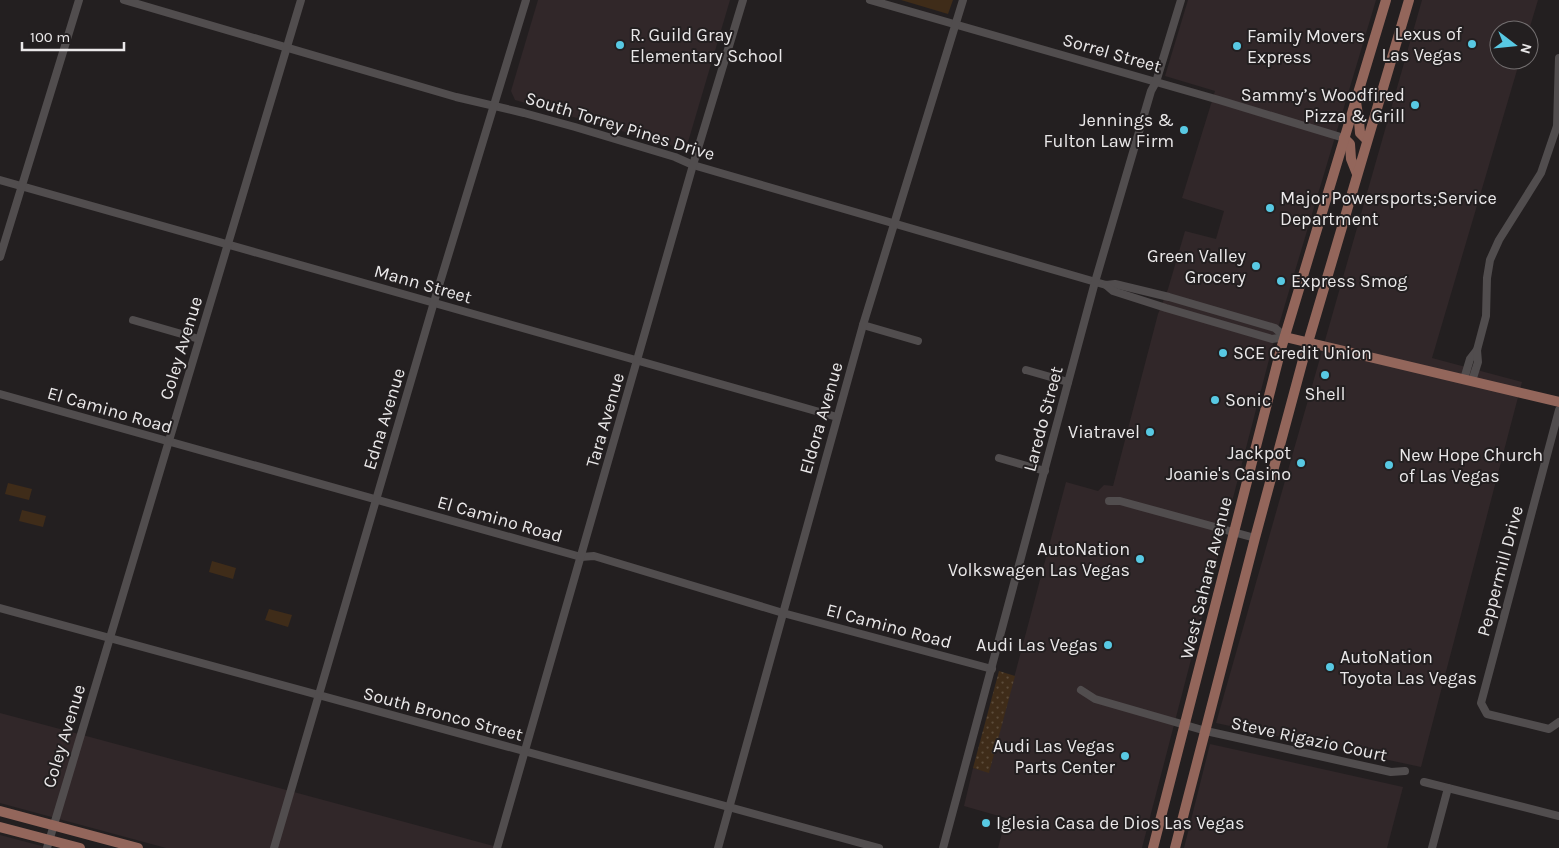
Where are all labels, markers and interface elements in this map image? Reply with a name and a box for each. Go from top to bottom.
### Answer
scale bar [22,20,125,52]
north arrow [1489,20,1539,70]
place label: Lexus of Las Vegas [1382,23,1463,66]
place label: R. Guild Gray Elementary School [630,24,783,67]
place label: Family Movers Express [1247,25,1365,68]
text: 100 m [30,28,70,46]
street label: Sorrel Street [1060,28,1164,78]
marker: Lexus of Las Vegas [1466,38,1478,50]
marker: R. Guild Gray Elementary School [614,39,626,51]
marker: Family Movers Express [1231,40,1243,52]
text: N [1516,41,1536,56]
place label: Sammy’s Woodfired Pizza & Grill [1241,84,1405,127]
street label: South Torrey Pines Drive [523,87,717,165]
marker: Sammy’s Woodfired Pizza & Grill [1409,99,1421,111]
place label: Jennings & Fulton Law Firm [1044,109,1174,152]
marker: Jennings & Fulton Law Firm [1178,124,1190,136]
place label: Major Powersports;Service Department [1280,187,1497,230]
marker: Major Powersports;Service Department [1264,202,1276,214]
place label: Green Valley Grocery [1147,245,1247,288]
street label: Mann Street [372,260,475,308]
marker: Green Valley Grocery [1250,260,1262,272]
place label: Express Smog [1291,270,1408,292]
marker: Express Smog [1275,275,1287,287]
street label: Coley Avenue [155,294,207,402]
place label: SCE Credit Union [1233,342,1372,364]
marker: SCE Credit Union [1217,347,1229,359]
street label: Eldora Avenue [794,359,848,477]
street label: Laredo Street [1018,364,1068,474]
street label: Edna Avenue [358,366,410,472]
marker: Shell [1319,369,1331,381]
street label: Tara Avenue [581,370,629,470]
street label: El Camino Road [45,382,175,438]
place label: Shell [1304,383,1346,405]
place label: Sonic [1225,389,1271,411]
marker: Sonic [1209,394,1221,406]
place label: Viatravel [1068,421,1140,443]
marker: Viatravel [1144,426,1156,438]
place label: Jackpot Joanie's Casino [1166,442,1291,485]
place label: New Hope Church of Las Vegas [1399,444,1543,487]
marker: Jackpot Joanie's Casino [1295,457,1307,469]
marker: New Hope Church of Las Vegas [1383,459,1395,471]
street label: El Camino Road [435,491,565,547]
street label: West Sahara Avenue [1175,494,1237,662]
street label: Peppermill Drive [1472,503,1528,639]
place label: AutoNation Volkswagen Las Vegas [948,538,1130,581]
marker: AutoNation Volkswagen Las Vegas [1134,553,1146,565]
street label: El Camino Road [824,599,954,653]
place label: Audi Las Vegas [976,634,1098,656]
marker: Audi Las Vegas [1102,639,1114,651]
place label: AutoNation Toyota Las Vegas [1340,646,1477,689]
marker: AutoNation Toyota Las Vegas [1324,661,1336,673]
street label: Coley Avenue [38,682,90,790]
street label: South Bronco Street [361,682,526,746]
street label: Steve Rigazio Court [1229,712,1389,766]
place label: Audi Las Vegas Parts Center [993,735,1115,778]
marker: Audi Las Vegas Parts Center [1119,750,1131,762]
place label: Iglesia Casa de Dios Las Vegas [996,812,1244,834]
marker: Iglesia Casa de Dios Las Vegas [980,817,992,829]

